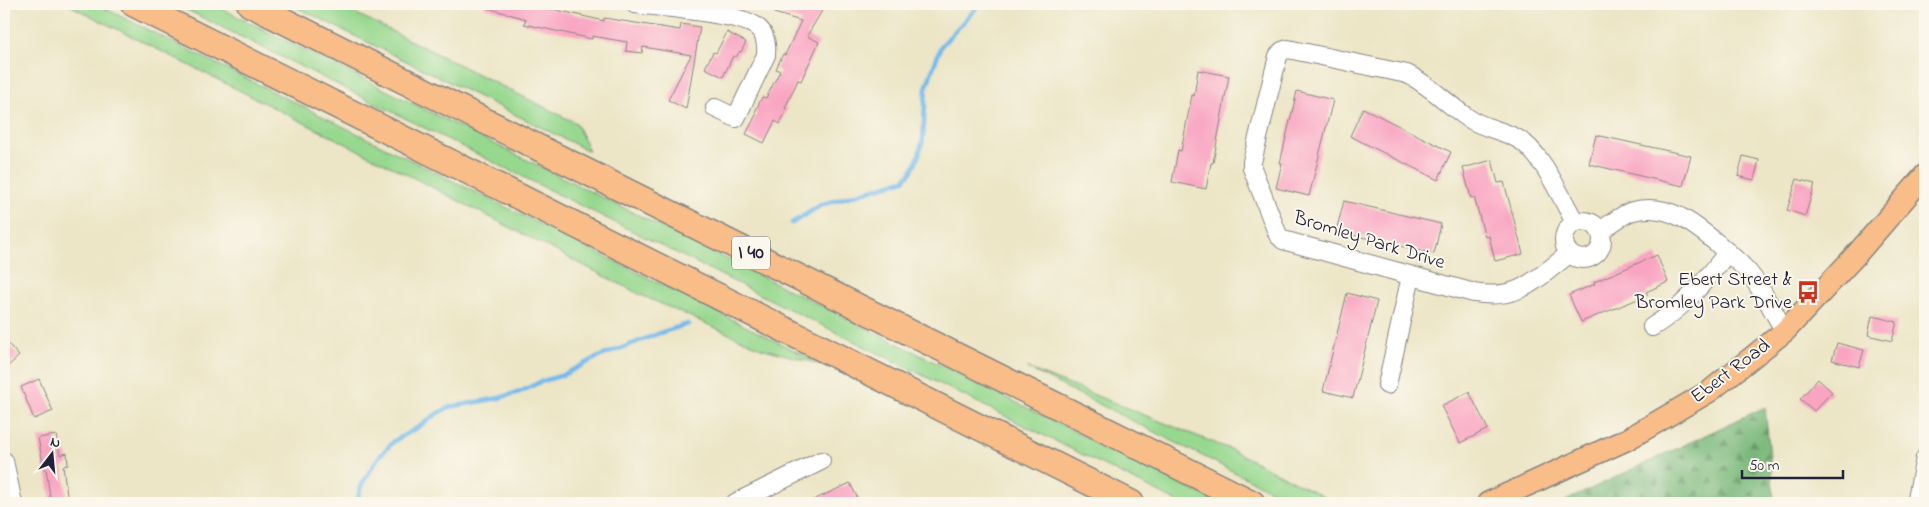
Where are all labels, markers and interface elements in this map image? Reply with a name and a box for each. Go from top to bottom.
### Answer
street label: Bromley Park Drive [1289,204,1448,278]
road number: I 40 [732,237,770,270]
place label: Ebert Street & Bromley Park Drive [1634,266,1792,318]
bus stop icon: Ebert Street & Bromley Park Drive [1795,279,1821,305]
street label: Ebert Road [1685,332,1777,412]
north arrow [28,430,78,480]
text: N [48,432,63,454]
scale bar [1742,447,1843,479]
text: 50 m [1749,455,1780,477]

